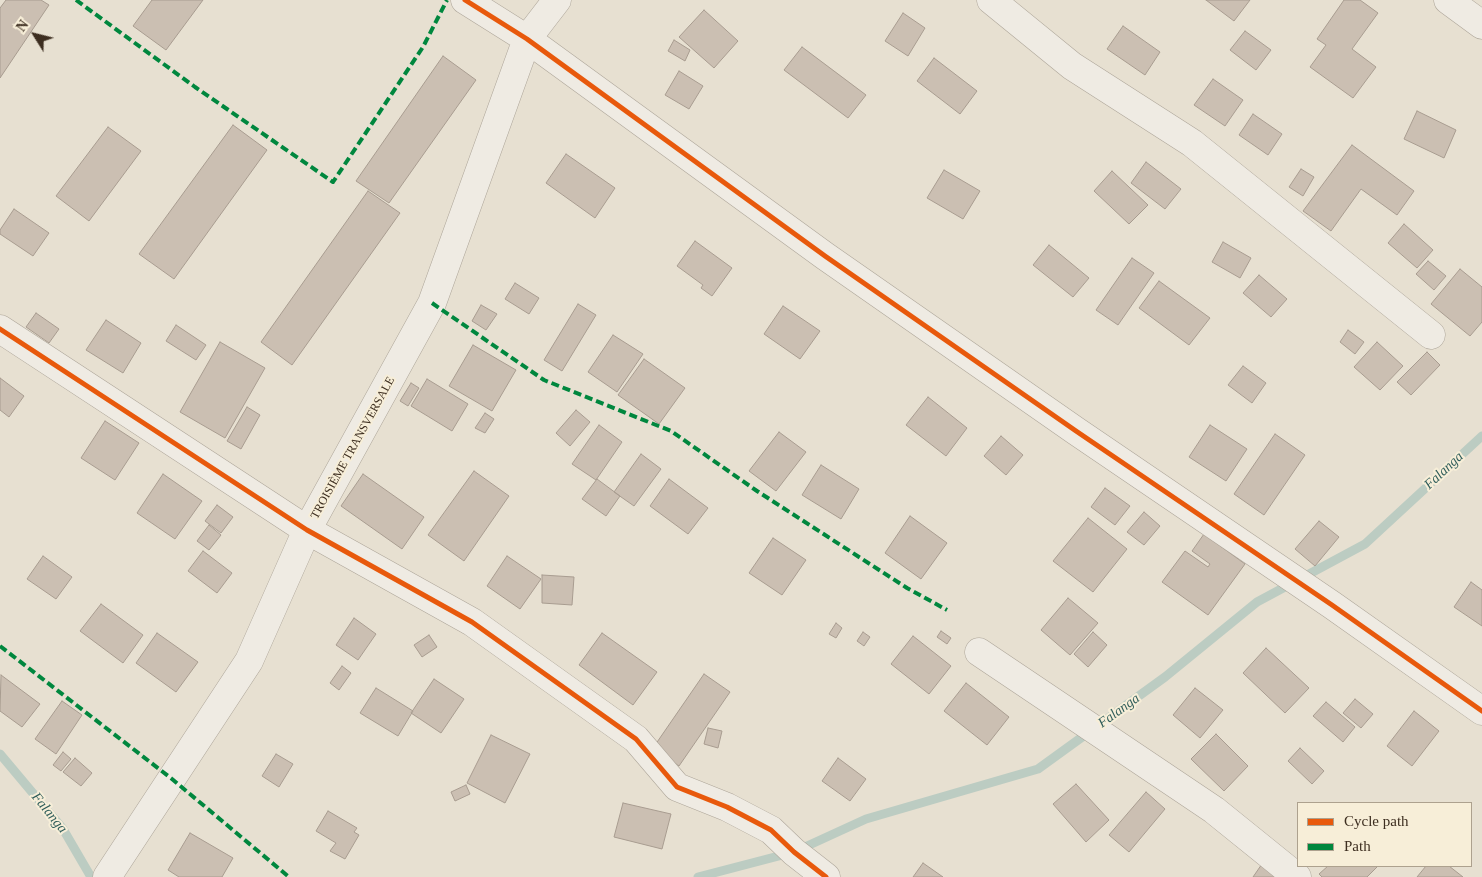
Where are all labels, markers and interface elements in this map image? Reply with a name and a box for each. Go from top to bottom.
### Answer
north arrow [10,10,60,60]
text: N [13,17,32,34]
street label: TROISIÈME TRANSVERSALE [308,374,398,522]
water label: Falanga [1421,449,1467,493]
water label: Falanga [1095,690,1143,732]
water label: Falanga [28,789,70,837]
legend [1297,802,1472,867]
text: Cycle path [1344,813,1409,829]
text: Path [1344,838,1371,854]

